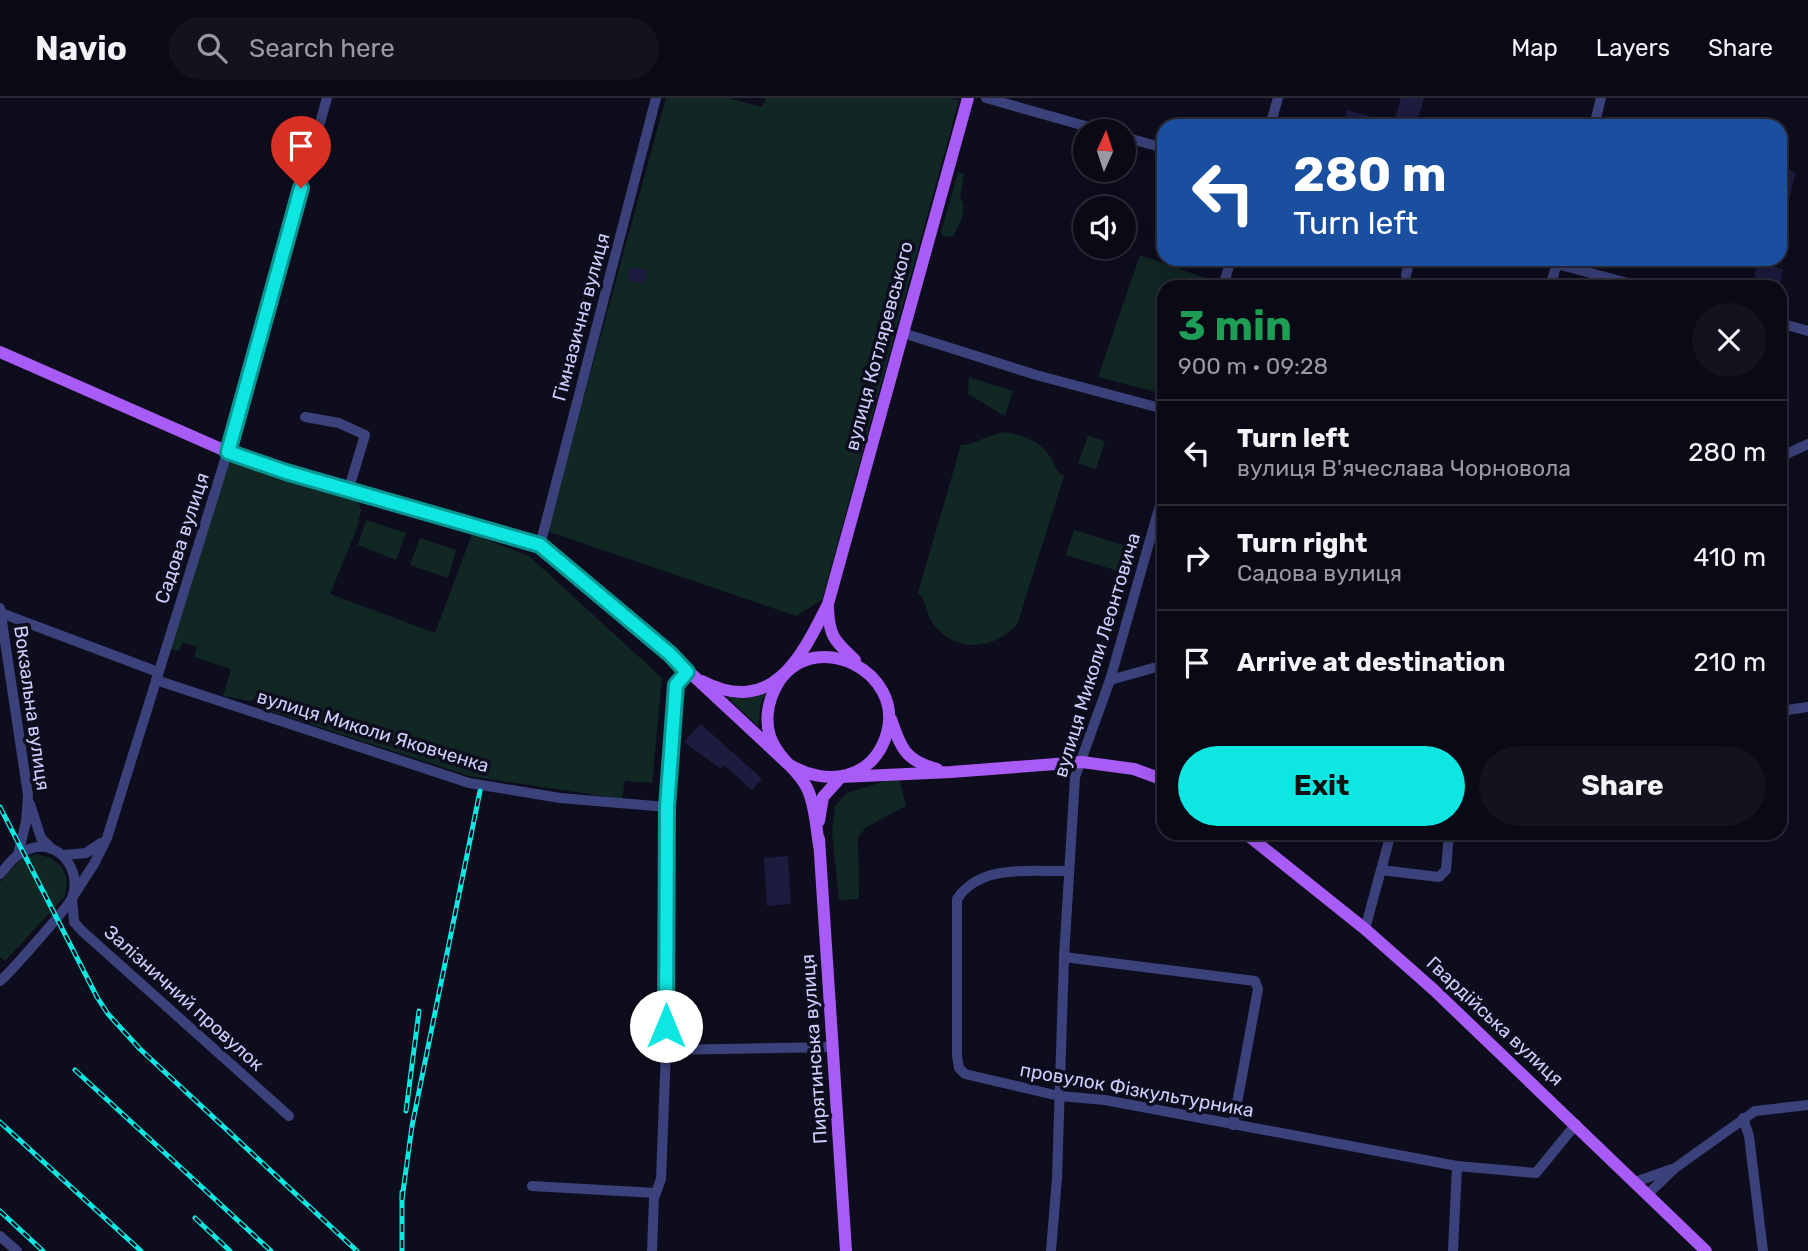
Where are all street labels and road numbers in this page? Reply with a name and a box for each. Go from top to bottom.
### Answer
street label: Гімназична вулиця [547,230,615,404]
street label: вулиця Котляревського [840,239,918,453]
street label: Садова вулиця [150,470,214,606]
street label: вулиця Миколи Леонтовича [1049,530,1145,780]
street label: Вокзальна вулиця [9,624,55,792]
street label: вулиця Миколи Яковченка [254,685,492,777]
street label: Залізничний провулок [100,920,268,1076]
street label: Гвардійська вулиця [1422,952,1568,1090]
street label: Пирятинська вулиця [796,953,832,1145]
street label: провулок Фізкультурника [1018,1058,1256,1122]

